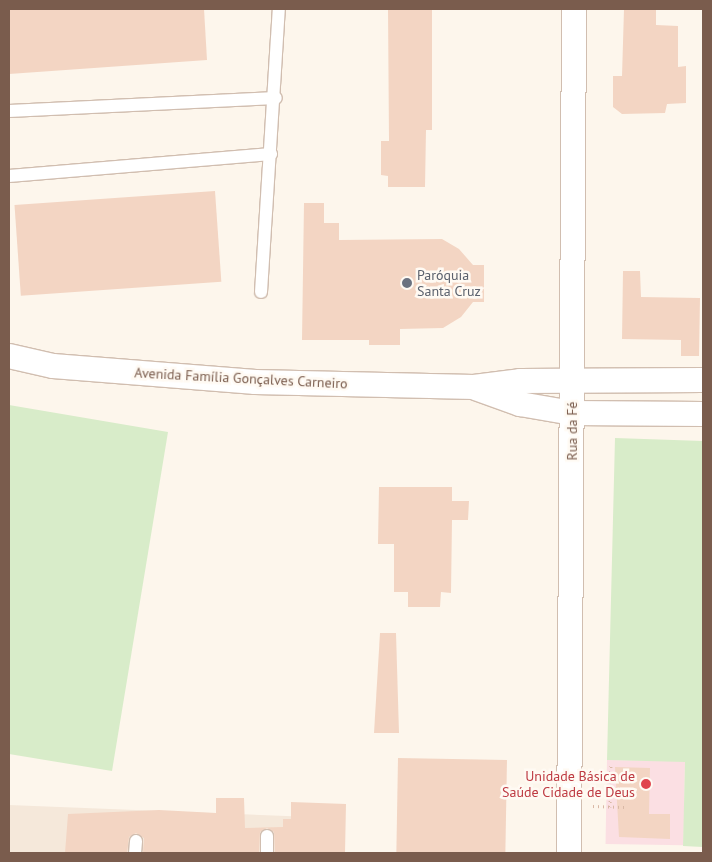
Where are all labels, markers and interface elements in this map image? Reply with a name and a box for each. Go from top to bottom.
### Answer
place label: Paróquia Santa Cruz [417,267,481,300]
marker: Paróquia Santa Cruz [401,277,413,289]
street label: Avenida Família Gonçalves Carneiro [134,364,348,392]
street label: Rua da Fé [564,402,580,460]
place label: Unidade Básica de Saúde Cidade de Deus [502,768,635,800]
marker: Unidade Básica de Saúde Cidade de Deus [639,777,653,791]

